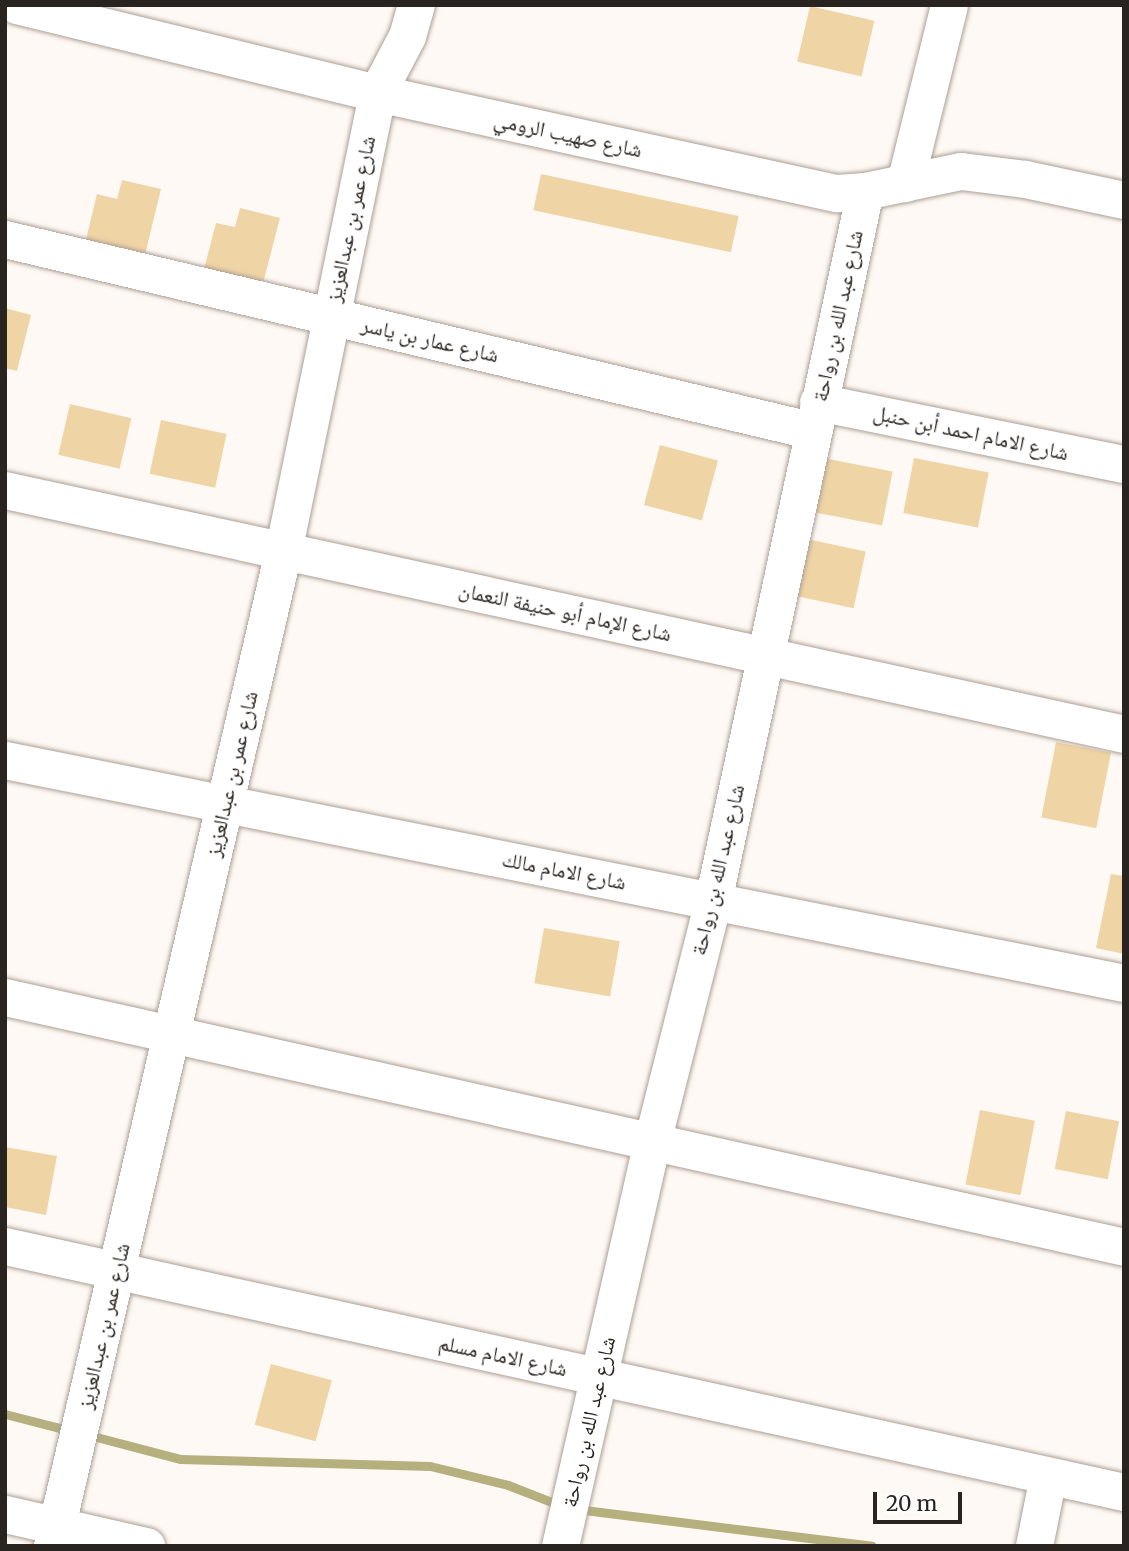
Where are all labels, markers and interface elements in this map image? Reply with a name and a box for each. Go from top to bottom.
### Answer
street label: شارع صهيب الرومي [492,107,644,163]
street label: شارع عمر بن عبدالعزيز [321,133,381,305]
street label: شارع عبد الله بن رواحة [808,228,868,404]
street label: شارع عمار بن ياسر [359,312,501,368]
street label: شارع الامام احمد أبن حنبل [871,400,1071,466]
street label: شارع الإمام أبو حنيفة النعمان [456,577,674,647]
street label: شارع عمر بن عبدالعزيز [201,689,263,859]
street label: شارع عبد الله بن رواحة [686,782,750,958]
street label: شارع الامام مالك [500,847,628,895]
street label: شارع عمر بن عبدالعزيز [73,1241,135,1411]
street label: شارع الامام مسلم [436,1330,570,1382]
street label: شارع عبد الله بن رواحة [557,1334,621,1510]
scale bar [877,1478,966,1522]
text: 20 m [886,1490,937,1517]

